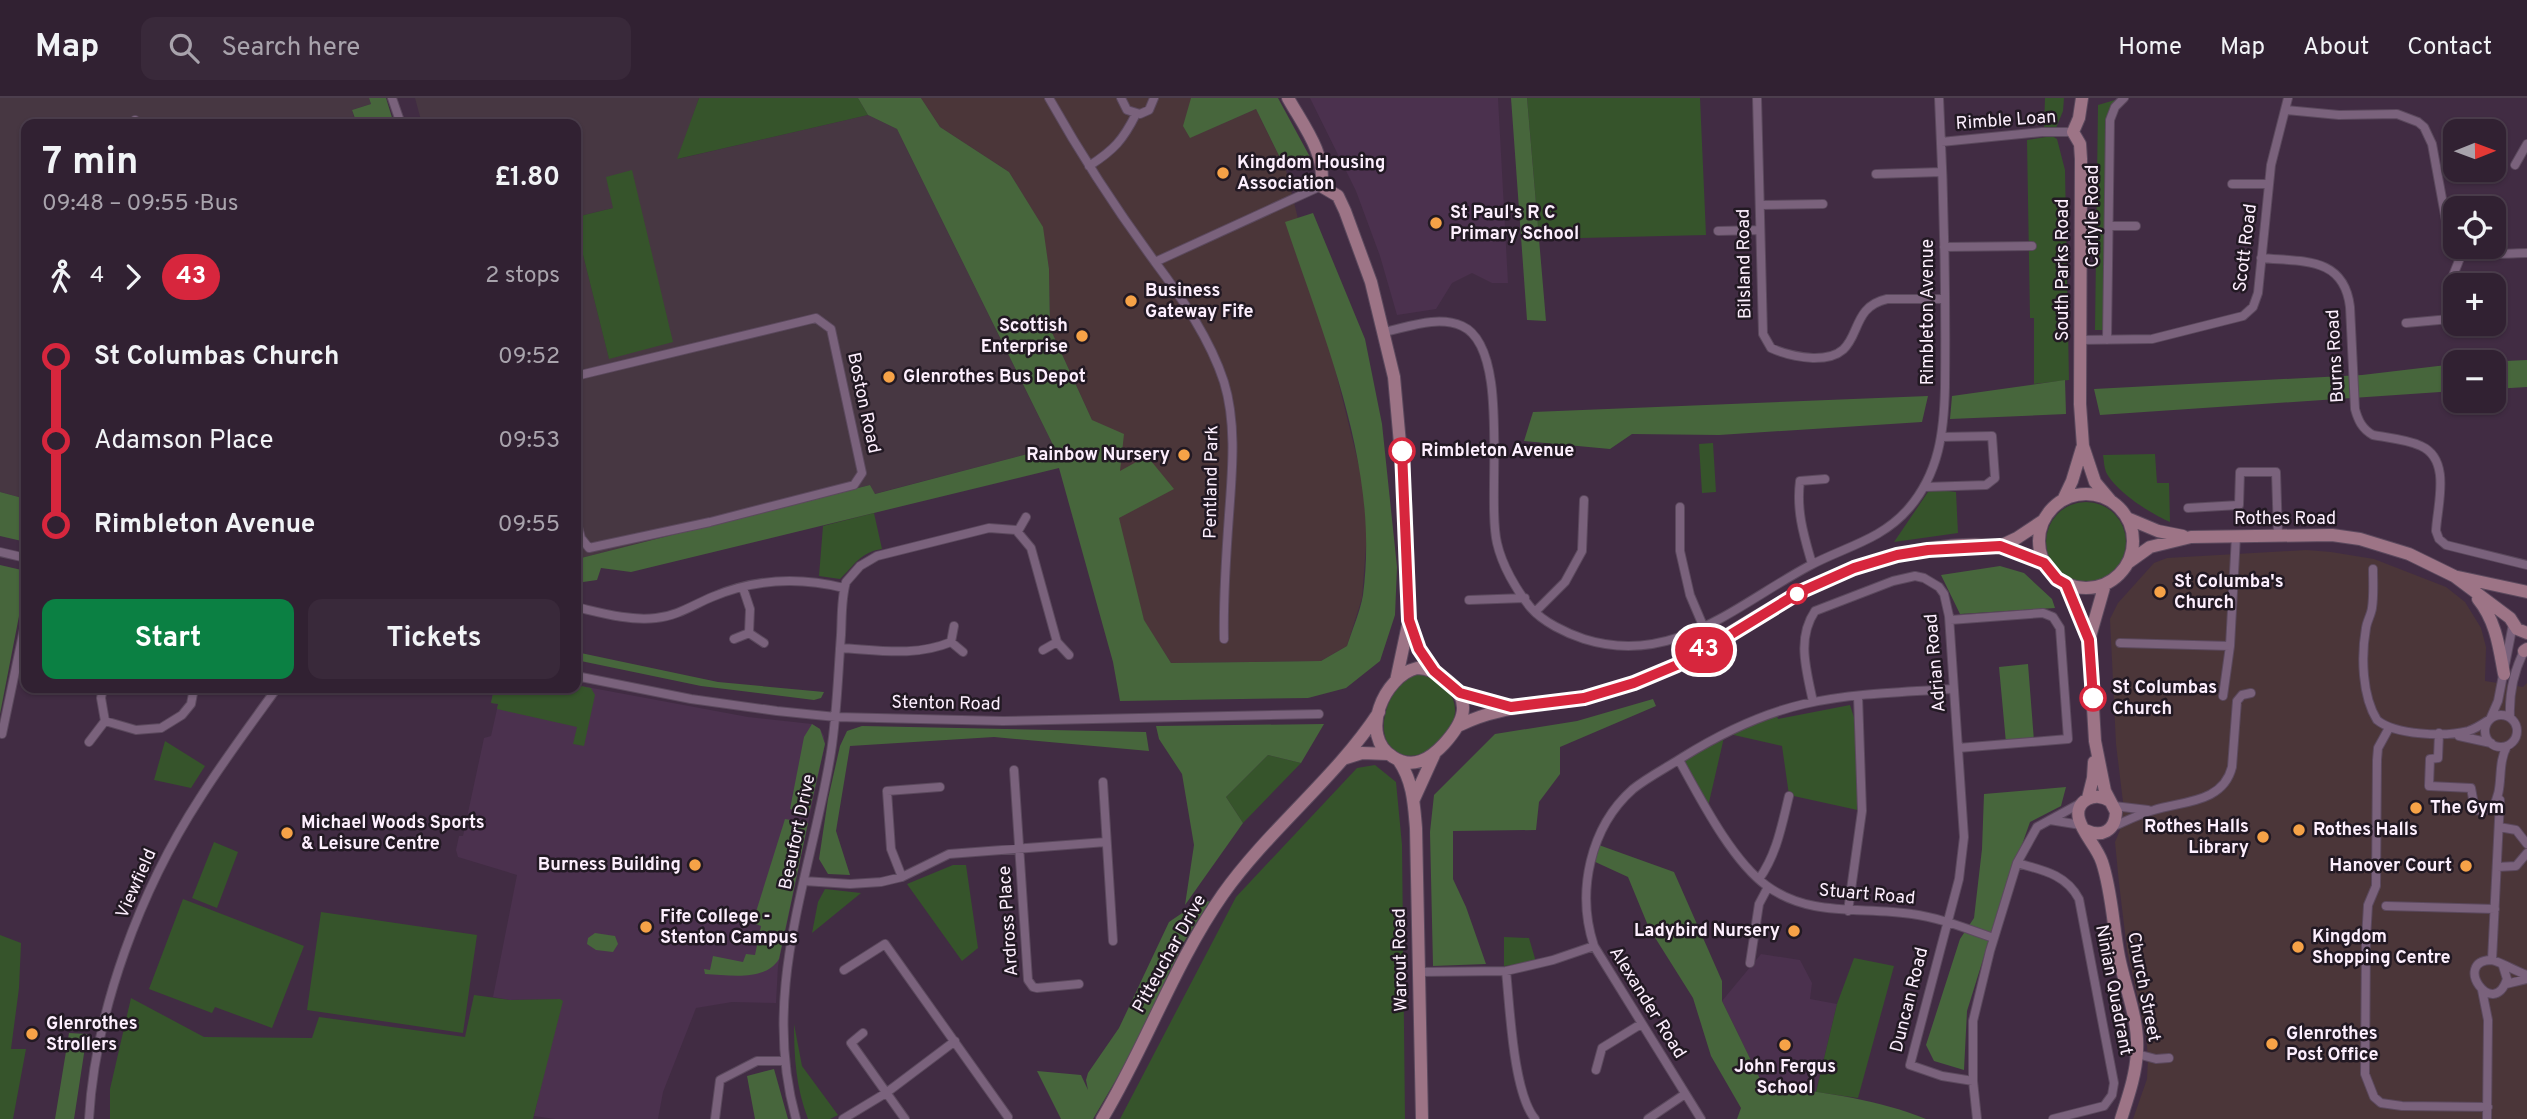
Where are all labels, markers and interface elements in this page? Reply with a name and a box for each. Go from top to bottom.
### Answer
search box [141,17,631,80]
text: Map [35,27,99,69]
icon: search [165,29,203,67]
text: Search here [221,32,360,65]
text: Home [2118,33,2182,63]
text: Map [2220,33,2265,63]
text: About [2303,33,2369,63]
text: Contact [2407,33,2492,63]
street label: Rimble Loan [1955,106,2057,136]
north arrow [2443,119,2506,182]
map controls [2443,119,2506,413]
text: 7 min [42,139,139,188]
place label: Kingdom Housing Association [1237,152,1385,196]
text: £1.80 [494,162,560,195]
marker: Kingdom Housing Association [1215,165,1231,181]
street label: Carlyle Road [2082,165,2105,267]
text: 09:48 – 09:55 · Bus [42,190,238,219]
button: locate [2443,196,2506,259]
street label: South Parks Road [2052,199,2075,341]
place label: St Paul's R C Primary School [1450,202,1579,246]
street label: Scott Road [2229,203,2263,293]
street label: Bilsland Road [1733,209,1757,319]
marker: St Paul's R C Primary School [1428,215,1444,231]
street label: Rimbleton Avenue [1917,239,1940,385]
icon: walk [42,258,80,296]
icon: forward [114,258,152,296]
text: 4 [90,262,104,291]
text: 43 [176,262,206,292]
text: 2 stops [485,262,560,291]
button: + [2443,273,2506,336]
place label: Business Gateway Fife [1145,280,1253,324]
marker: Business Gateway Fife [1123,293,1139,309]
street label: Burns Road [2322,309,2350,403]
place label: Scottish Enterprise [981,315,1068,359]
marker: Scottish Enterprise [1074,328,1090,344]
text: St Columbas Church [94,341,339,374]
text: 09:52 [498,343,560,372]
street label: Boston Road [841,350,885,456]
button: − [2443,350,2506,413]
place label: Glenrothes Bus Depot [903,366,1086,389]
marker: Glenrothes Bus Depot [881,369,897,385]
text: Adamson Place [94,425,274,458]
street label: Pentland Park [1200,425,1224,539]
text: 09:53 [498,427,560,456]
marker: Rimbleton Avenue [1389,438,1415,464]
place label: Rimbleton Avenue [1421,440,1574,463]
place label: Rainbow Nursery [1026,444,1170,467]
marker: Rainbow Nursery [1176,447,1192,463]
street label: Rothes Road [2234,508,2336,531]
text: Rimbleton Avenue [94,509,315,542]
text: 09:55 [498,511,560,540]
place label: St Columba's Church [2174,571,2284,615]
unlabelled marker [1787,584,1807,604]
marker: St Columba's Church [2152,584,2168,600]
button: Start [42,599,294,679]
button: Tickets [308,599,560,679]
street label: Adrian Road [1920,612,1952,714]
line badge: 43 [1672,627,1736,673]
text: 43 [1689,635,1719,665]
place label: St Columbas Church [2112,677,2217,721]
marker: St Columbas Church [2080,685,2106,711]
street label: Stenton Road [891,692,1001,716]
street label: Beaufort Drive [775,772,821,892]
place label: The Gym [2430,797,2504,820]
marker: The Gym [2408,800,2424,816]
place label: Michael Woods Sports & Leisure Centre [301,812,485,856]
place label: Rothes Halls Library [2144,816,2249,860]
place label: Rothes Halls [2313,819,2418,842]
marker: Rothes Halls [2291,822,2307,838]
marker: Michael Woods Sports & Leisure Centre [279,825,295,841]
marker: Rothes Halls Library [2255,829,2271,845]
street label: Viewfield [111,846,163,922]
place label: Burness Building [538,854,681,877]
place label: Hanover Court [2329,855,2452,878]
marker: Burness Building [687,857,703,873]
marker: Hanover Court [2458,858,2474,874]
street label: Ardross Place [994,865,1024,977]
street label: Stuart Road [1818,879,1916,911]
street label: Pitteuchar Drive [1128,891,1212,1017]
place label: Fife College - Stenton Campus [660,906,798,950]
street label: Warout Road [1389,908,1413,1012]
marker: Fife College - Stenton Campus [638,919,654,935]
place label: Ladybird Nursery [1634,920,1780,943]
marker: Ladybird Nursery [1786,923,1802,939]
street label: Ninian Quadrant [2089,923,2137,1057]
place label: Kingdom Shopping Centre [2312,926,2451,970]
street label: Church Street [2121,930,2165,1044]
marker: Kingdom Shopping Centre [2290,939,2306,955]
street label: Alexander Road [1603,943,1691,1063]
street label: Duncan Road [1886,945,1934,1055]
place label: Glenrothes Strollers [46,1013,138,1057]
place label: Glenrothes Post Office [2286,1023,2379,1067]
marker: Glenrothes Strollers [24,1026,40,1042]
marker: Glenrothes Post Office [2264,1036,2280,1052]
marker: John Fergus School [1777,1037,1793,1053]
place label: John Fergus School [1734,1056,1836,1100]

